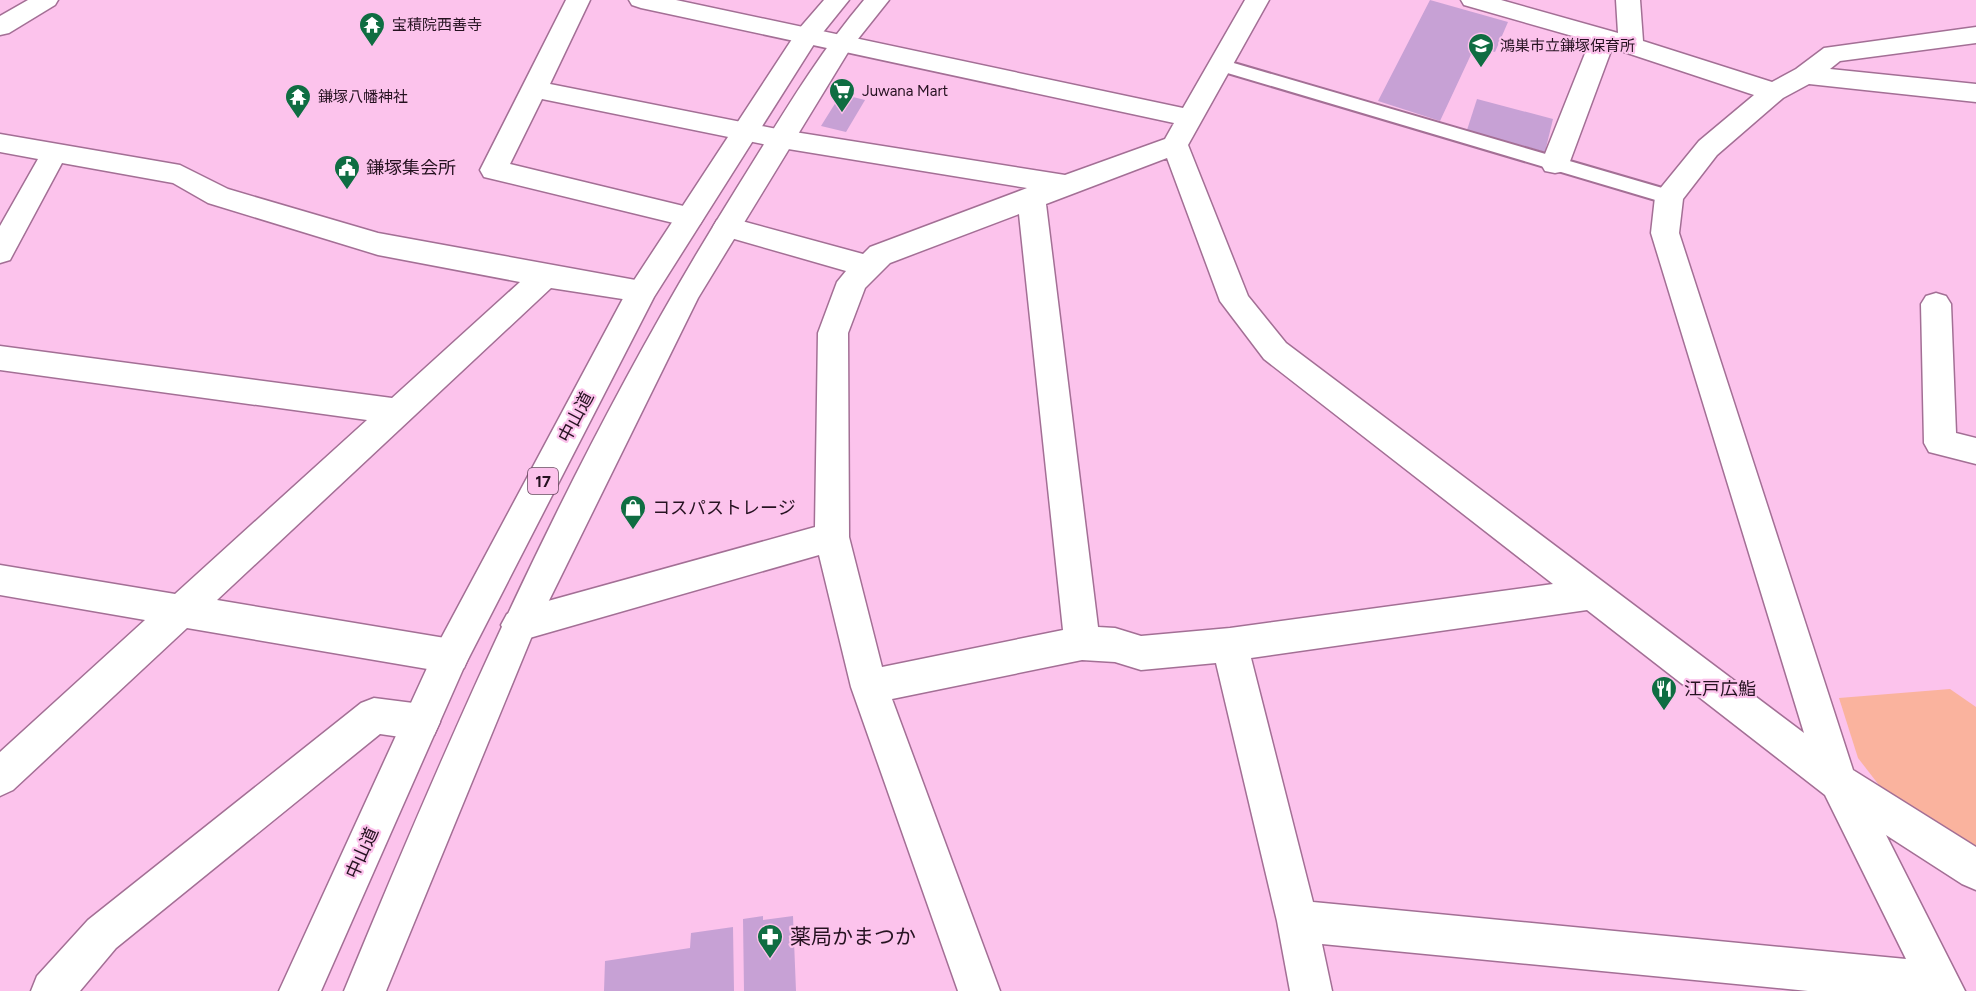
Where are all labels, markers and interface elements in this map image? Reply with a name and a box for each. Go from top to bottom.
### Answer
temple icon: 宝積院西善寺 [357,10,387,48]
place label: 宝積院西善寺 [392,16,482,34]
school or university icon: 鴻巣市立鎌塚保育所 [1466,31,1496,69]
place label: 鴻巣市立鎌塚保育所 [1500,37,1635,55]
supermarket icon: Juwana Mart [827,76,857,114]
temple icon: 鎌塚八幡神社 [283,82,313,120]
place label: Juwana Mart [862,82,948,100]
place label: 鎌塚八幡神社 [318,88,408,106]
public building icon: 鎌塚集会所 [332,153,362,191]
place label: 鎌塚集会所 [366,157,456,179]
street label: 中山道 [554,388,598,446]
road number: 17 [528,468,558,494]
shop icon: コスパストレージ [618,493,648,531]
place label: コスパストレージ [652,497,796,519]
restaurant icon: 江戸広鮨 [1649,674,1679,712]
place label: 江戸広鮨 [1684,678,1756,700]
street label: 中山道 [341,824,383,882]
pharmacy icon: 薬局かまつか [755,922,785,960]
place label: 薬局かまつか [790,924,916,949]

